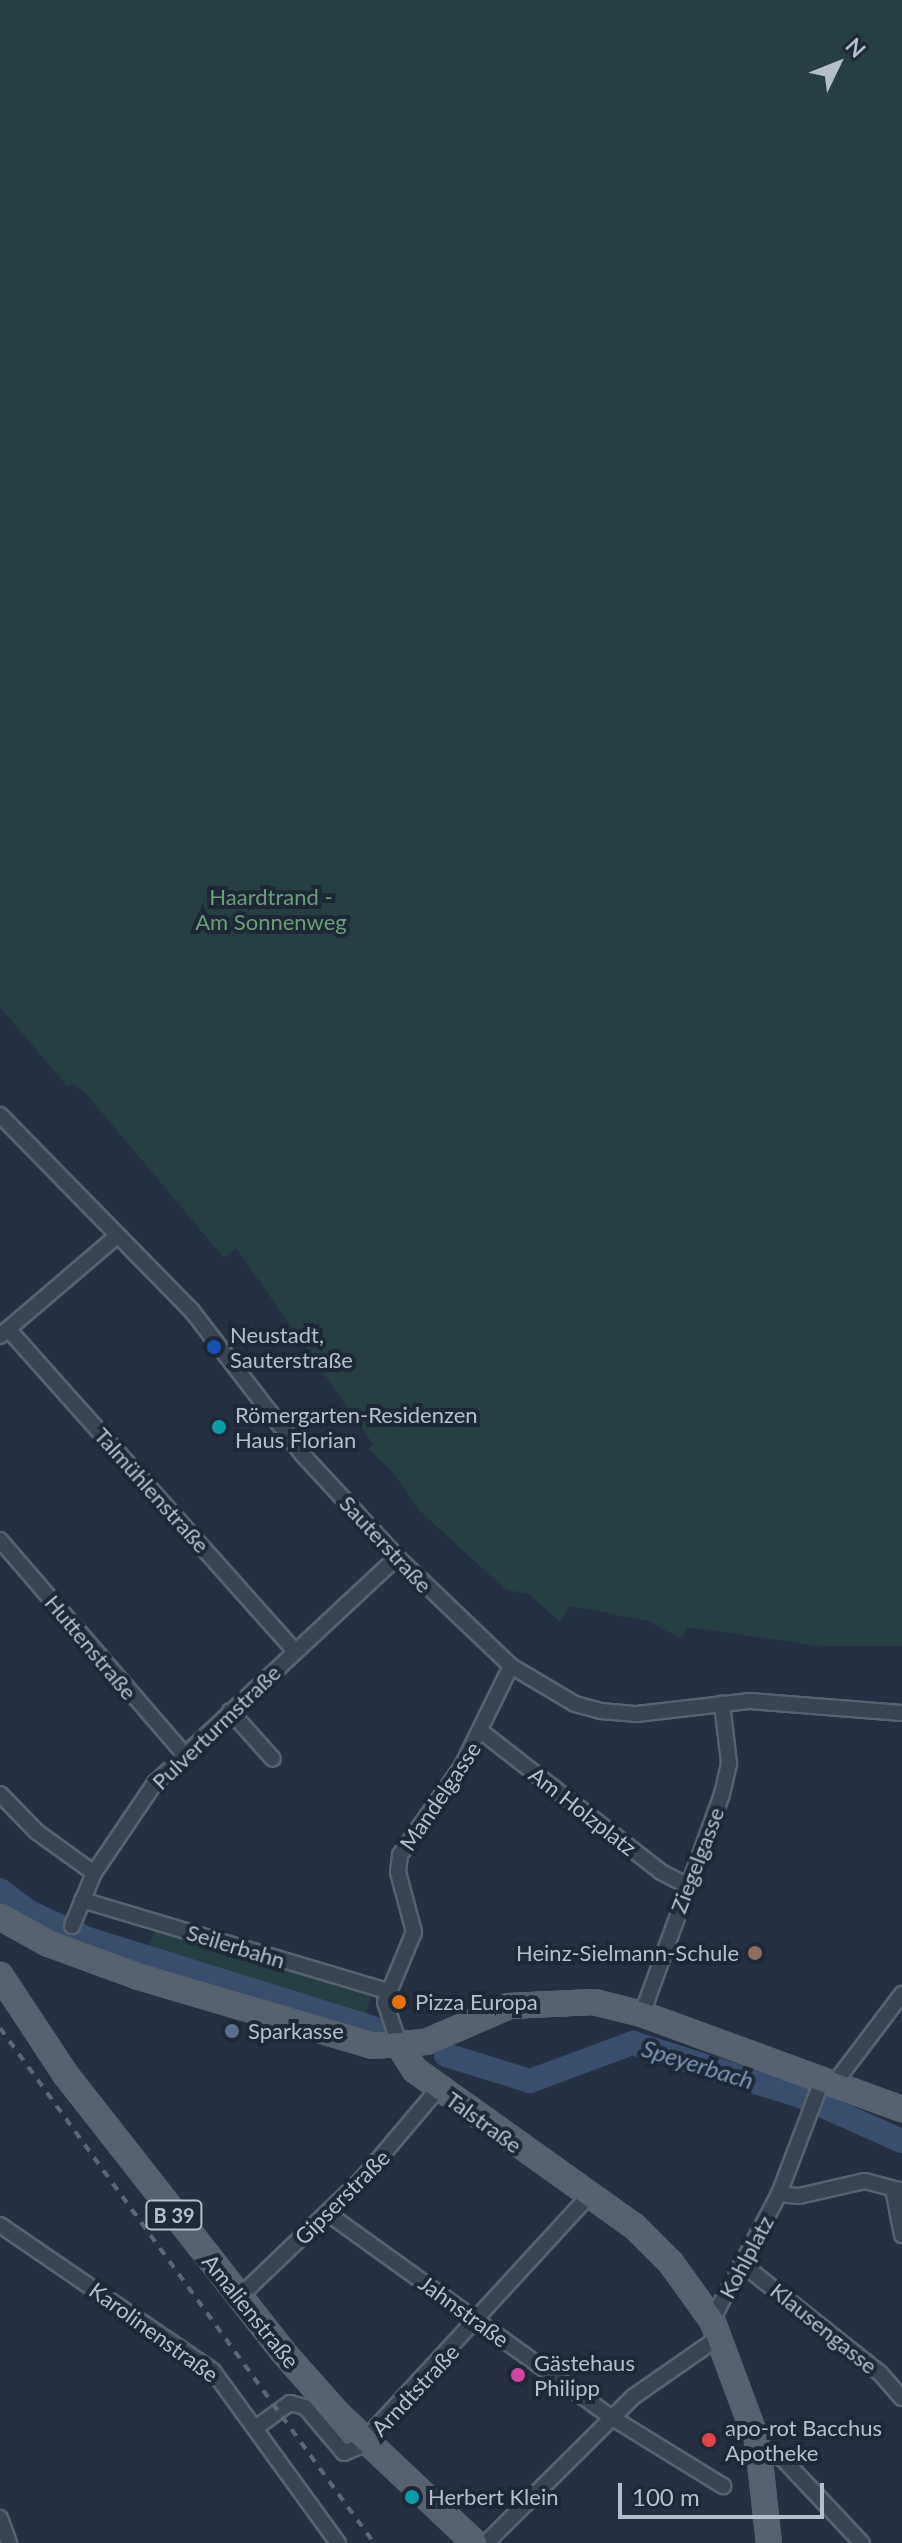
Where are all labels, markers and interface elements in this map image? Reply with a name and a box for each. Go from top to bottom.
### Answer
north arrow [798,24,878,104]
text: N [840,32,872,63]
park label: Haardtrand - Am Sonnenweg [195,883,347,934]
place label: Neustadt, Sauterstraße [230,1321,353,1372]
marker: Neustadt, Sauterstraße [205,1338,223,1356]
place label: Römergarten-Residenzen Haus Florian [235,1401,478,1452]
marker: Römergarten-Residenzen Haus Florian [210,1418,228,1436]
street label: Talmühlenstraße [89,1422,215,1558]
street label: Sauterstraße [334,1490,438,1598]
street label: Huttenstraße [40,1589,142,1705]
street label: Pulverturmstraße [146,1659,286,1795]
street label: Mandelgasse [394,1737,486,1855]
street label: Am Holzplatz [524,1761,642,1861]
street label: Ziegelgasse [665,1803,729,1917]
street label: Seilerbahn [184,1919,288,1973]
place label: Heinz-Sielmann-Schule [516,1940,739,1966]
marker: Heinz-Sielmann-Schule [746,1944,764,1962]
place label: Pizza Europa [415,1989,538,2015]
marker: Pizza Europa [390,1993,408,2011]
place label: Sparkasse [248,2018,344,2044]
marker: Sparkasse [223,2022,241,2040]
water label: Speyerbach [639,2033,757,2095]
street label: Talstraße [441,2086,527,2158]
street label: Gipserstraße [289,2144,395,2250]
road number: B 39 [144,2199,204,2231]
street label: Kohlplatz [713,2211,779,2303]
street label: Amalienstraße [197,2249,305,2373]
street label: Jahnstraße [414,2269,514,2353]
street label: Karolinenstraße [84,2276,224,2388]
street label: Klausengasse [765,2277,883,2379]
street label: Arndtstraße [366,2339,464,2441]
place label: Gästehaus Philipp [534,2349,635,2400]
marker: Gästehaus Philipp [509,2366,527,2384]
place label: apo-rot Bacchus Apotheke [725,2414,882,2466]
marker: apo-rot Bacchus Apotheke [700,2431,718,2449]
scale bar [622,2467,828,2517]
text: 100 m [632,2482,700,2511]
place label: Herbert Klein [428,2484,558,2510]
marker: Herbert Klein [403,2488,421,2506]

